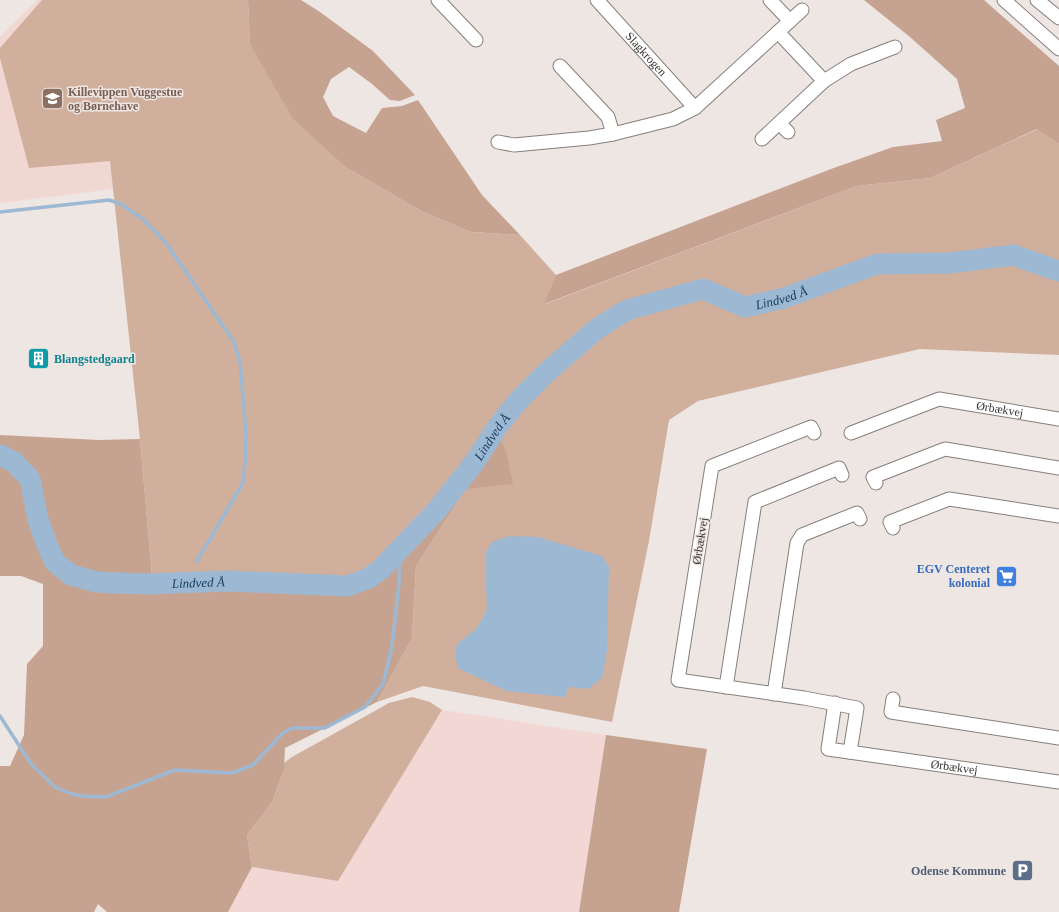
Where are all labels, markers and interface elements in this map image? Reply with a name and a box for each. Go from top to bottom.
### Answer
street label: Slagkrogen [622,29,670,79]
place label: Killevippen Vuggestue og Børnehave [68,85,183,113]
school or university icon: Killevippen Vuggestue og Børnehave [39,86,65,112]
water label: Lindved Å [753,283,809,312]
building icon: Blangstedgaard [25,346,51,372]
place label: Blangstedgaard [54,352,135,366]
street label: Ørbækvej [975,398,1024,420]
water label: Lindved Å [470,410,513,464]
street label: Ørbækvej [689,517,711,565]
place label: EGV Centeret kolonial [917,562,991,590]
supermarket icon: EGV Centeret kolonial [993,563,1019,589]
water label: Lindved Å [170,574,225,591]
street label: Ørbækvej [930,757,979,777]
parking icon: Odense Kommune [1009,858,1035,884]
place label: Odense Kommune [911,864,1007,878]

